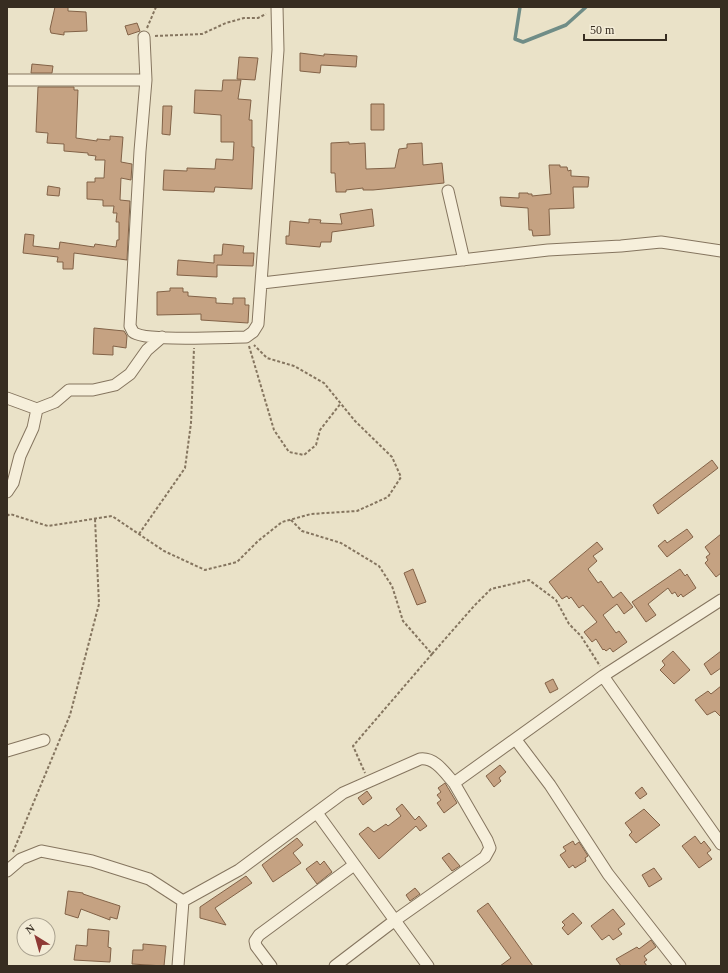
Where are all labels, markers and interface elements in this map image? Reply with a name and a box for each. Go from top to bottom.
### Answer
scale bar [584,16,666,42]
text: 50 m [590,23,615,37]
north arrow [16,917,56,957]
text: N [23,922,37,936]

